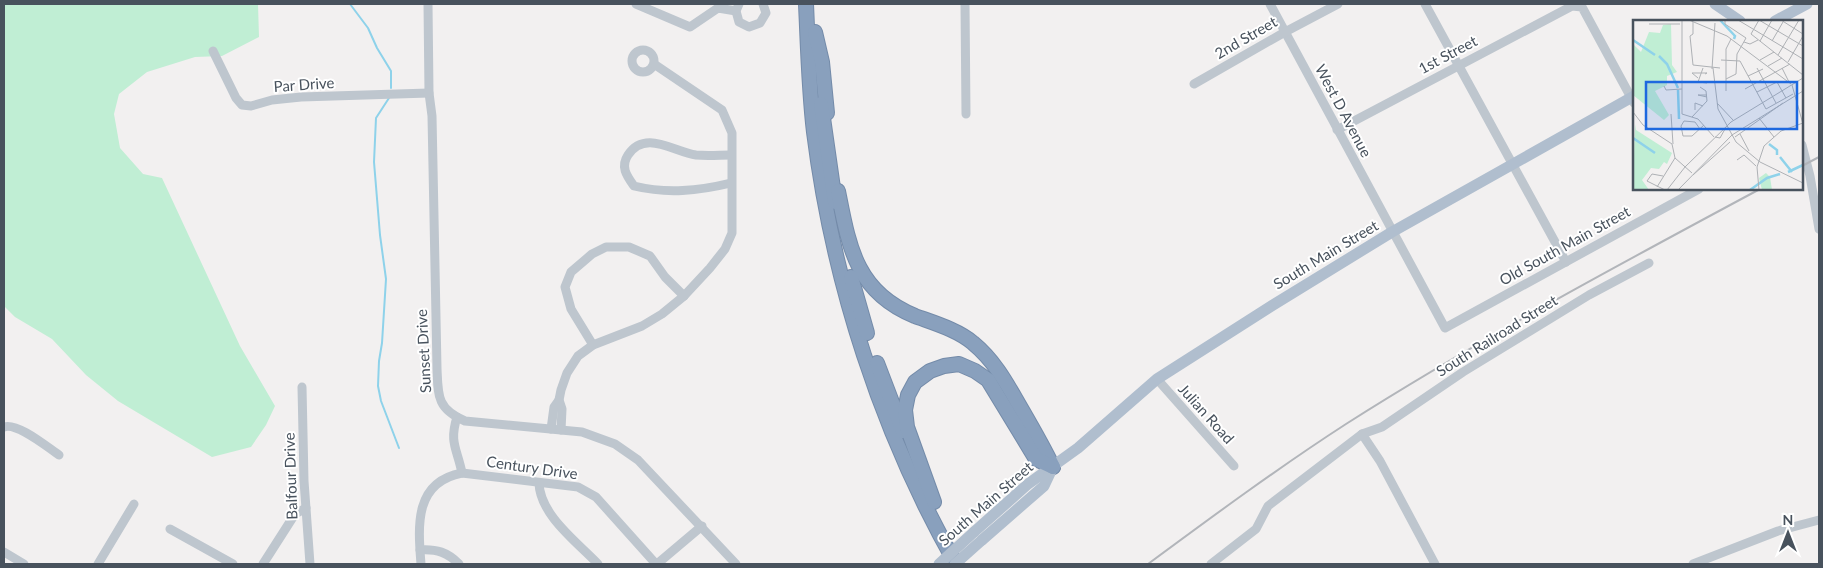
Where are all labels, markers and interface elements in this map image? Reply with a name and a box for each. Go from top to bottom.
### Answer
street label: 2nd Street [1211,12,1280,62]
inset map [1633,20,1803,190]
street label: 1st Street [1415,31,1481,77]
street label: West D Avenue [1312,61,1376,160]
street label: Par Drive [273,73,335,95]
street label: Old South Main Street [1496,201,1634,289]
street label: South Main Street [1270,215,1382,293]
street label: South Railroad Street [1433,290,1561,380]
street label: Sunset Drive [412,309,434,393]
street label: Julian Road [1175,380,1238,447]
street label: Balfour Drive [279,432,301,520]
street label: Century Drive [485,452,579,482]
street label: South Main Street [935,457,1037,549]
north arrow [1763,508,1813,558]
text: N [1783,511,1793,528]

